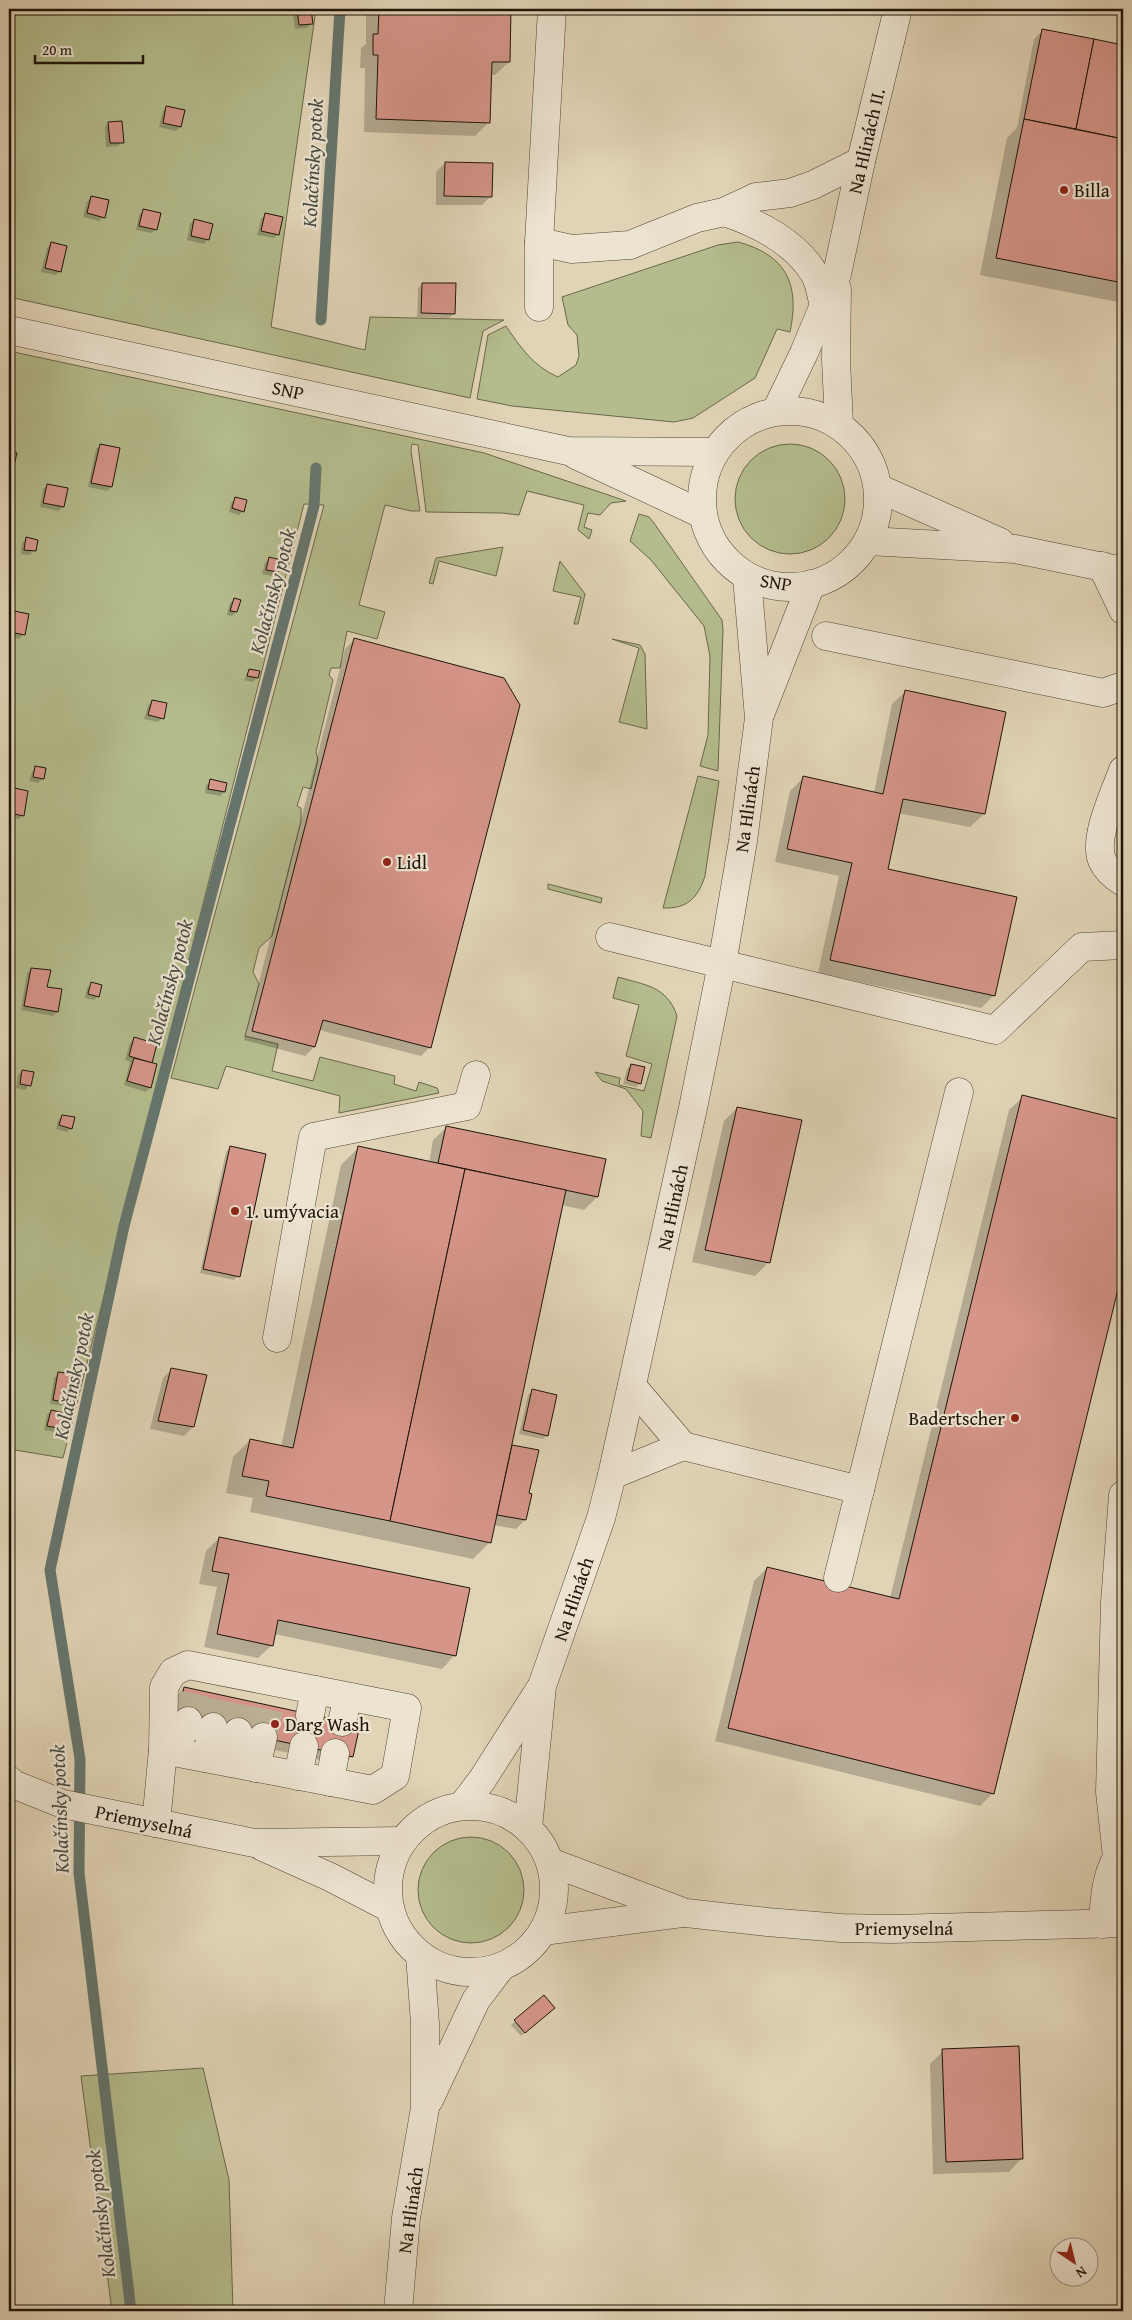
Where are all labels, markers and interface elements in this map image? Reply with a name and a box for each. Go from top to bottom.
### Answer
scale bar [35,32,142,64]
text: 20 m [42,39,73,60]
street label: Na Hlinách II. [840,85,892,197]
water label: Kolačínsky potok [294,97,330,229]
place label: Billa [1074,176,1110,204]
marker: Billa [1058,184,1070,196]
street label: SNP [269,373,307,407]
water label: Kolačínsky potok [241,524,303,658]
street label: SNP [758,566,794,598]
street label: Na Hlinách [727,763,767,854]
place label: Lidl [397,848,427,876]
marker: Lidl [381,856,393,868]
water label: Kolačínsky potok [138,915,200,1049]
street label: Na Hlinách [649,1161,695,1253]
place label: 1. umývacia [245,1197,339,1225]
marker: 1. umývacia [229,1205,241,1217]
water label: Kolačínsky potok [45,1309,101,1443]
place label: Badertscher [909,1404,1005,1432]
marker: Badertscher [1009,1412,1021,1424]
street label: Na Hlinách [546,1553,601,1645]
place label: Darg Wash [285,1710,370,1738]
marker: Darg Wash [269,1718,281,1730]
water label: Kolačínsky potok [42,1743,76,1875]
street label: Priemyselná [93,1797,195,1845]
street label: Priemyselná [855,1914,953,1942]
water label: Kolačínsky potok [78,2147,122,2281]
street label: Na Hlinách [390,2164,430,2255]
north arrow [1050,2238,1100,2288]
text: N [1071,2262,1091,2284]

